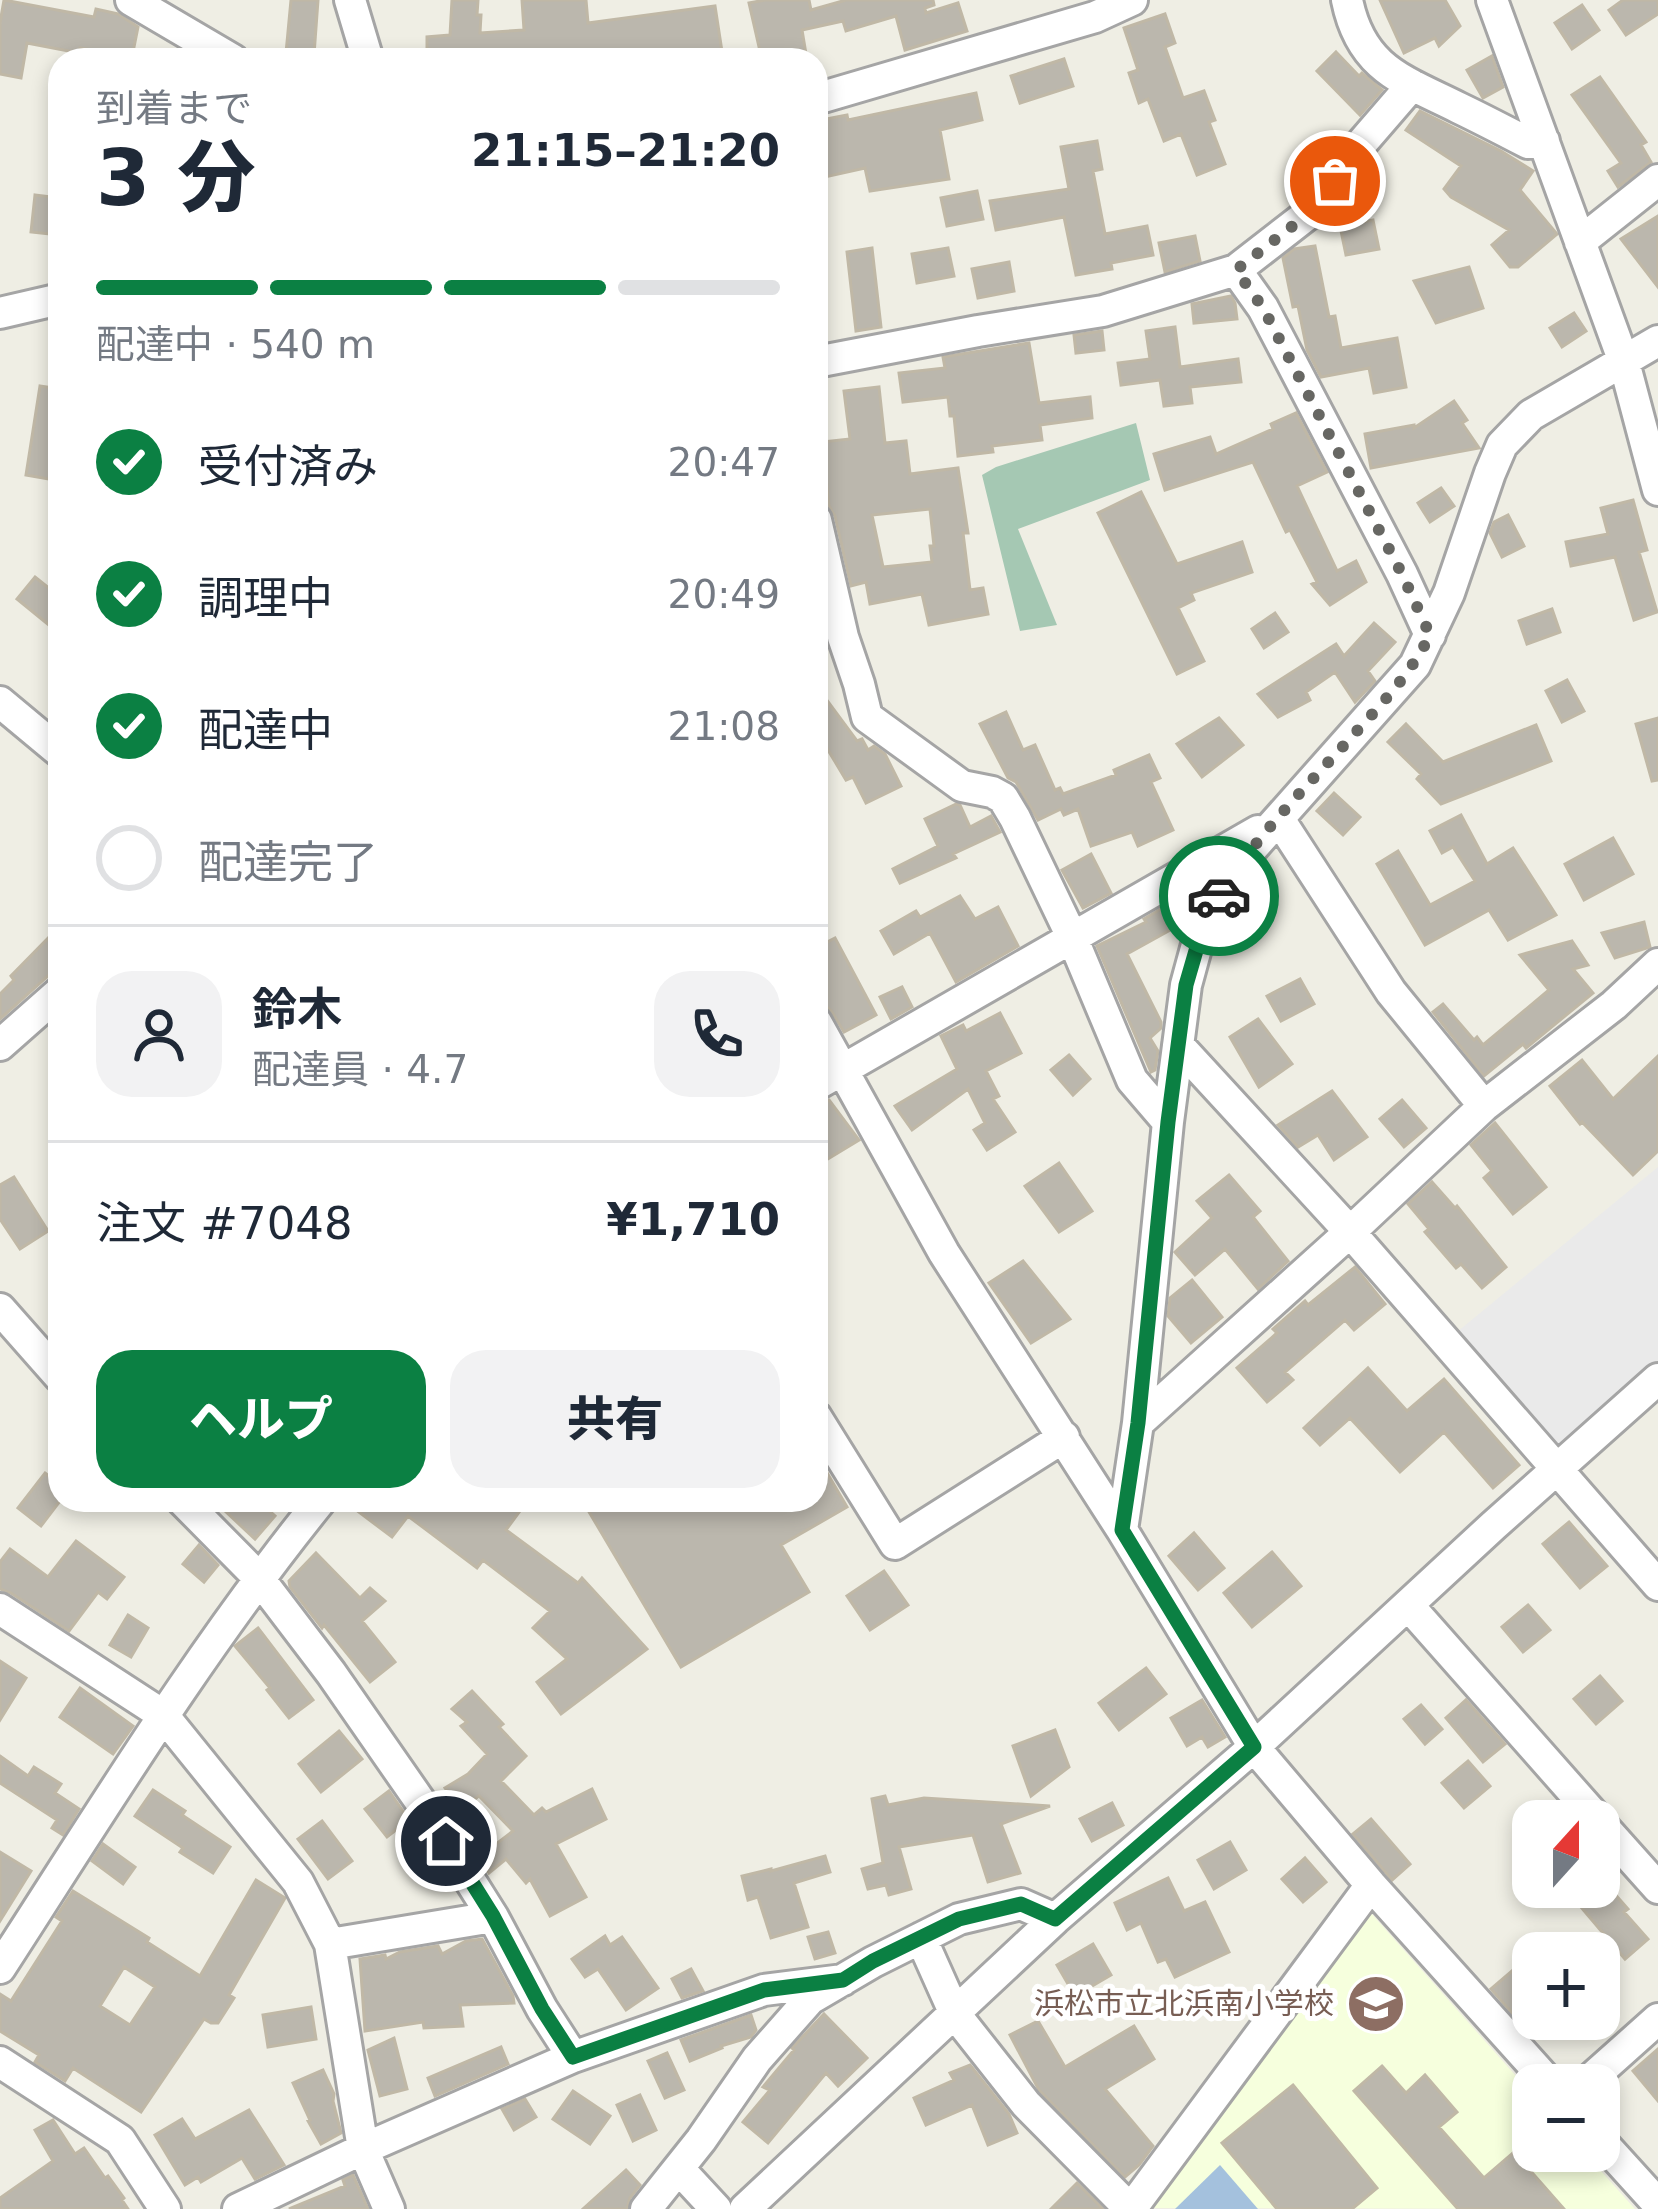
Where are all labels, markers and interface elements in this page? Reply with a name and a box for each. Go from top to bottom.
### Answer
text: 到着まで [96,86,252,131]
text: 21:15–21:20 [471,124,780,177]
pin [1284,130,1386,232]
text: 3 分 [96,133,255,223]
icon: bag [1302,148,1368,214]
text: 配達中 · 540 m [96,322,375,367]
icon: check [96,429,162,495]
text: 受付済み [198,440,378,493]
text: 20:47 [668,440,780,485]
icon: check [96,561,162,627]
text: 調理中 [198,572,333,625]
text: 20:49 [668,572,780,617]
icon: check [96,693,162,759]
text: 配達中 [198,704,333,757]
text: 21:08 [668,704,780,749]
text: 配達完了 [198,836,378,889]
courier [1159,836,1279,956]
icon: car [1186,863,1252,929]
button: person [96,971,222,1097]
button: phone [654,971,780,1097]
text: 鈴木 [252,983,342,1036]
text: 配達員 · 4.7 [252,1047,468,1092]
text: ¥1,710 [606,1193,780,1246]
text: 注文 #7048 [96,1197,353,1250]
button: ヘルプ [96,1350,426,1488]
button: 共有 [450,1350,780,1488]
pin [395,1790,497,1892]
north arrow [1512,1800,1620,1908]
map controls [1512,1800,1620,2172]
icon: home [413,1808,479,1874]
button: + [1512,1932,1620,2040]
school or university icon: 浜松市立北浜南小学校 [1345,1973,1407,2035]
place label: 浜松市立北浜南小学校 [1034,1986,1334,2021]
button: − [1512,2064,1620,2172]

